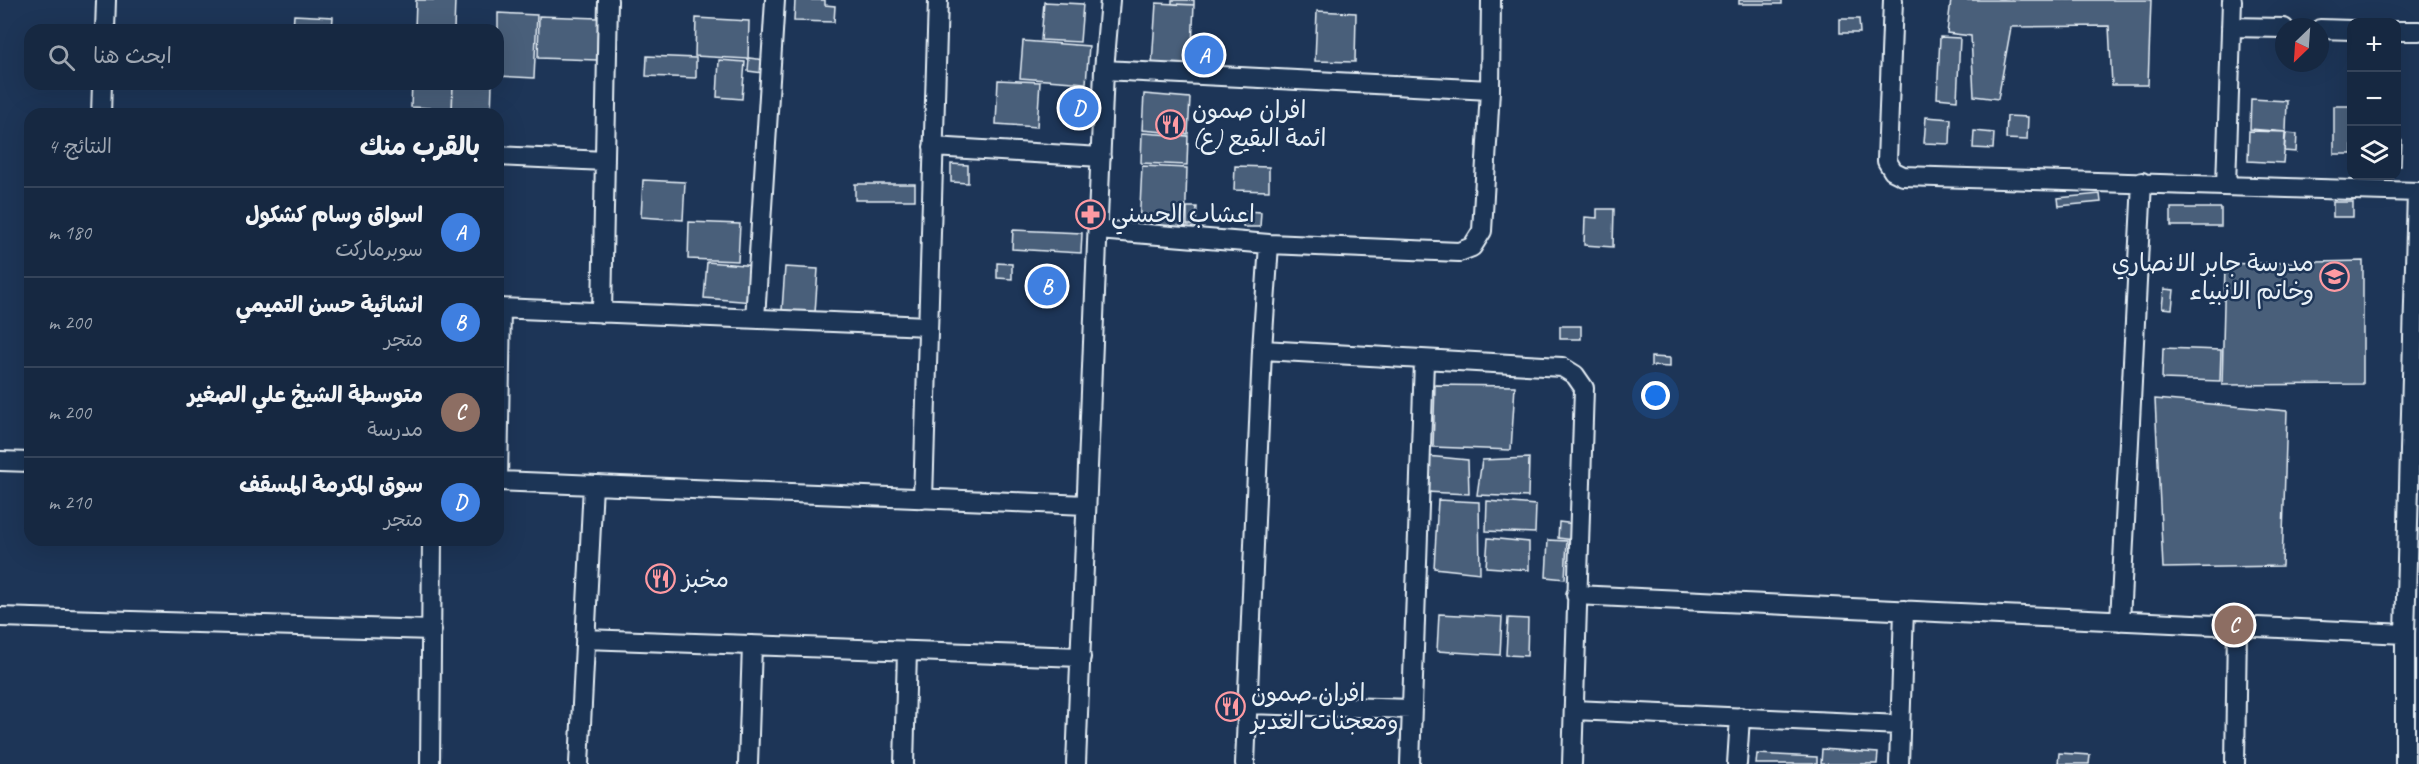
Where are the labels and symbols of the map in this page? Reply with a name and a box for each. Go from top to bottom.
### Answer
north arrow [2275,18,2329,72]
pin: A [1184,32,1224,78]
pin: D [1060,86,1098,130]
place label: افران صمون ائمة البقيع (ع) [1192,95,1326,155]
restaurant icon: افران صمون ائمة البقيع (ع) [1155,108,1187,140]
pharmacy icon: اعشاب الحسني [1074,198,1106,230]
place label: اعشاب الحسني [1111,199,1255,235]
place label: مدرسة جابر الانصاري وخاتم الانبياء [2112,248,2314,309]
school or university icon: مدرسة جابر الانصاري وخاتم الانبياء [2319,261,2351,293]
pin: B [1028,264,1066,308]
your location [1641,381,1670,410]
restaurant icon: مخبز [645,563,677,595]
place label: مخبز [680,564,729,594]
pin: C [2214,602,2254,648]
place label: افران صمون ومعجنات الغدير [1249,678,1399,736]
restaurant icon: افران صمون ومعجنات الغدير [1214,691,1246,723]

